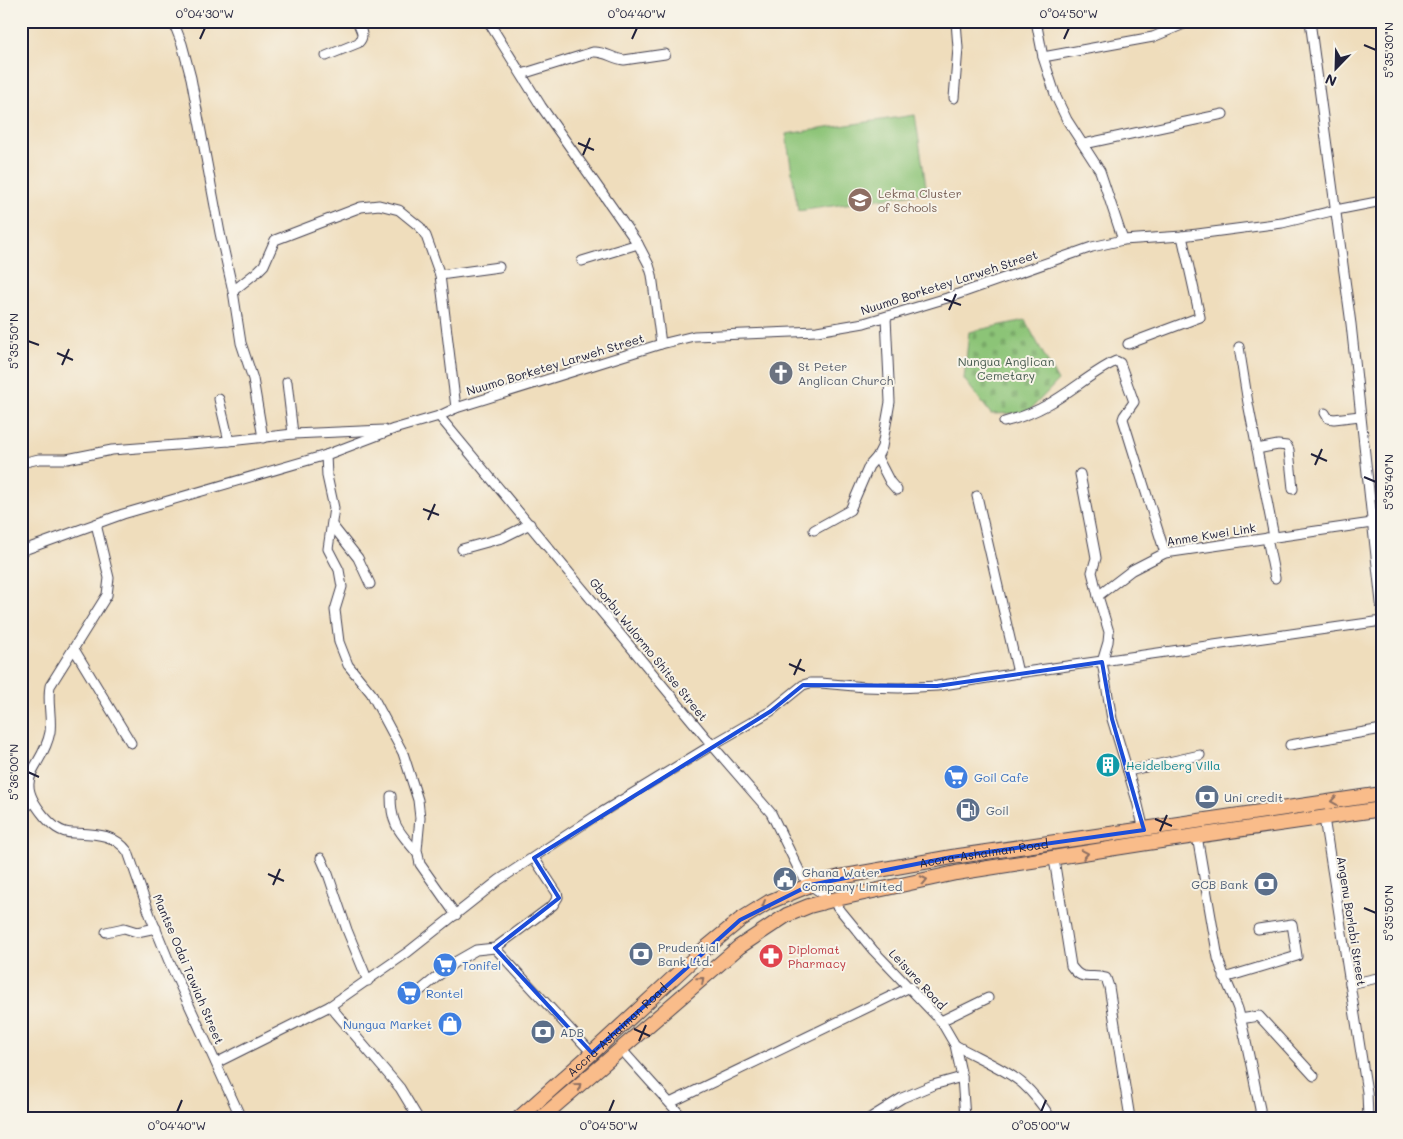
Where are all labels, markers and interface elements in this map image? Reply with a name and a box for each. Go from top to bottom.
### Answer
text: 0°04'30"W [176,5,234,21]
text: 0°04'40"W [608,5,666,21]
text: 0°04'50"W [1040,5,1098,21]
text: 5°35'30"N [1380,22,1396,78]
north arrow [1310,42,1360,92]
text: N [1322,70,1339,91]
place label: Lekma Cluster of Schools [878,185,962,215]
school or university icon: Lekma Cluster of Schools [847,187,873,213]
street label: Nuumo Borketey Larweh Street [859,246,1039,318]
text: 5°35'50"N [5,313,21,369]
street label: Nuumo Borketey Larweh Street [464,329,646,399]
park label: Nungua Anglican Cemetary [958,353,1054,383]
place label: St Peter Anglican Church [798,358,894,388]
church icon: St Peter Anglican Church [768,360,794,386]
text: 5°35'40"N [1380,454,1396,510]
street label: Anme Kwei Link [1165,519,1257,549]
street label: Gborbu Wulormo Shitse Street [586,574,712,724]
text: 5°36'00"N [5,744,21,800]
building icon: Heidelberg Villa [1095,752,1121,778]
place label: Heidelberg Villa [1126,757,1221,773]
supermarket icon: Goil Cafe [943,764,969,790]
place label: Goil Cafe [974,769,1029,785]
bank icon: Uni credit [1194,784,1220,810]
place label: Uni credit [1224,789,1283,805]
one-way arrow [1329,796,1338,806]
fuel station icon: Goil [955,797,981,823]
place label: Goil [986,802,1009,818]
street label: Accra-Ashaiman Road [918,835,1050,871]
one-way arrow [1080,849,1089,859]
street label: Angenu Borlabi Street [1334,855,1370,987]
place label: Ghana Water Company Limited [802,864,903,894]
public building icon: Ghana Water Company Limited [772,866,798,892]
bank icon: GCB Bank [1253,871,1279,897]
one-way arrow [920,875,929,886]
place label: GCB Bank [1191,876,1248,892]
text: 5°35'50"N [1380,885,1396,941]
street label: Mantse Odai Tawiah Street [150,892,228,1046]
one-way arrow [762,899,771,909]
place label: Prudential Bank Ltd. [658,939,719,969]
bank icon: Prudential Bank Ltd. [628,941,654,967]
place label: Diplomat Pharmacy [788,941,846,971]
pharmacy icon: Diplomat Pharmacy [758,943,784,969]
street label: Leisure Road [886,945,950,1013]
supermarket icon: Tonifel [432,952,458,978]
place label: Tonifel [462,957,501,973]
one-way arrow [695,978,704,986]
street label: Accra-Ashaiman Road [563,979,671,1080]
supermarket icon: Rontel [396,980,422,1006]
place label: Rontel [426,985,463,1001]
shop icon: Nungua Market [437,1011,463,1037]
place label: Nungua Market [343,1016,432,1032]
bank icon: ADB [530,1019,556,1045]
place label: ADB [560,1024,584,1040]
one-way arrow [572,1083,581,1092]
text: 0°04'40"W [148,1117,206,1133]
text: 0°04'50"W [580,1117,638,1133]
text: 0°05'00"W [1012,1117,1070,1133]

